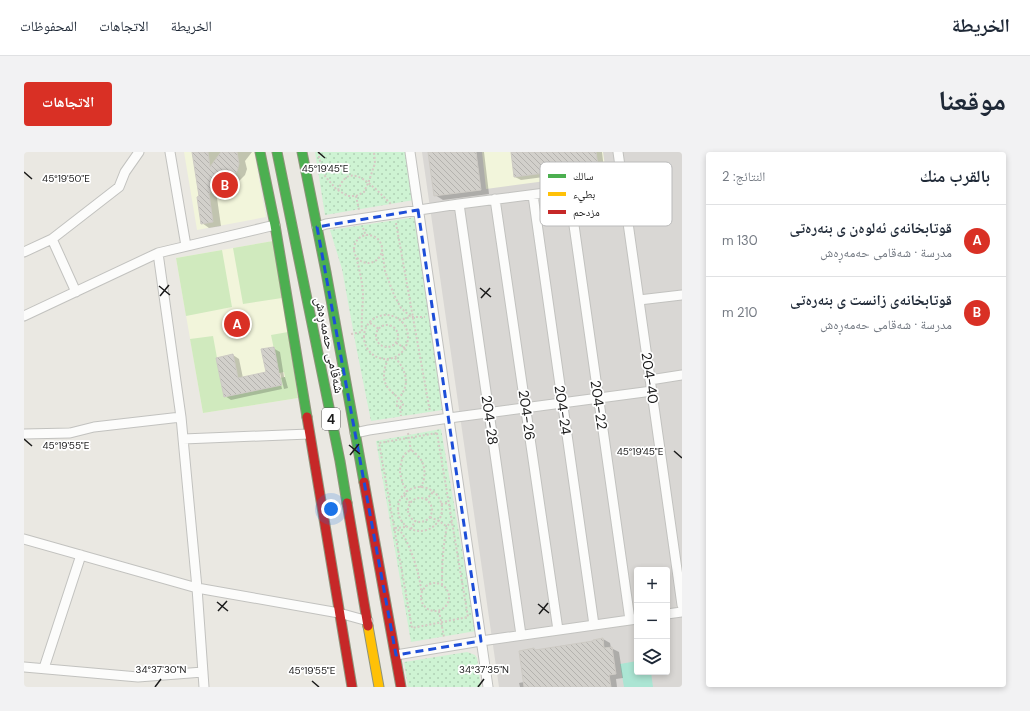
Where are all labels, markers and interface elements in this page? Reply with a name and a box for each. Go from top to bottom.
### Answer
text: الخريطة [952,13,1010,38]
text: المحفوظات [20,17,77,35]
text: الاتجاهات [99,17,149,35]
text: الخريطة [171,17,212,35]
button: الاتجاهات [24,82,112,126]
text: موقعنا [938,82,1006,119]
text: 45°19'45"E [302,162,349,175]
legend [540,162,672,226]
text: بالقرب منك [920,165,990,187]
text: النتائج: 2 [722,168,765,185]
text: سالك [573,169,593,183]
pin: B [212,170,238,200]
text: 45°19'50"E [42,172,90,185]
text: بطيء [573,187,595,203]
text: مزدحم [573,205,600,220]
text: قوتابخانەی ئەلوەن ی بنەرەتی [790,218,952,238]
text: 130 m [722,232,758,249]
text: A [972,232,982,249]
text: مدرسة · شەقامی حەمەڕەش [820,244,952,261]
text: قوتابخانەی زانست ی بنەرەتی [790,290,952,310]
street label: شەقامی حەمەڕەش [308,295,349,395]
text: 210 m [722,304,758,321]
text: B [973,304,981,321]
pin: A [224,309,250,339]
text: مدرسة · شەقامی حەمەڕەش [820,316,952,333]
street label: 204-40 [637,351,663,405]
street label: 204-22 [587,379,611,431]
street label: 204-24 [551,384,575,436]
street label: 204-26 [515,389,539,441]
street label: 204-28 [478,394,502,446]
road number: 4 [322,408,340,430]
text: 45°19'55"E [43,439,90,452]
text: 45°19'45"E [617,445,664,458]
your location [321,499,341,519]
map controls [634,567,670,675]
button: + [634,567,670,603]
button: − [634,603,670,639]
button: layers [634,639,670,675]
text: 34°37'30"N [136,663,187,676]
text: 34°37'35"N [459,663,509,676]
text: 45°19'55"E [289,664,336,677]

